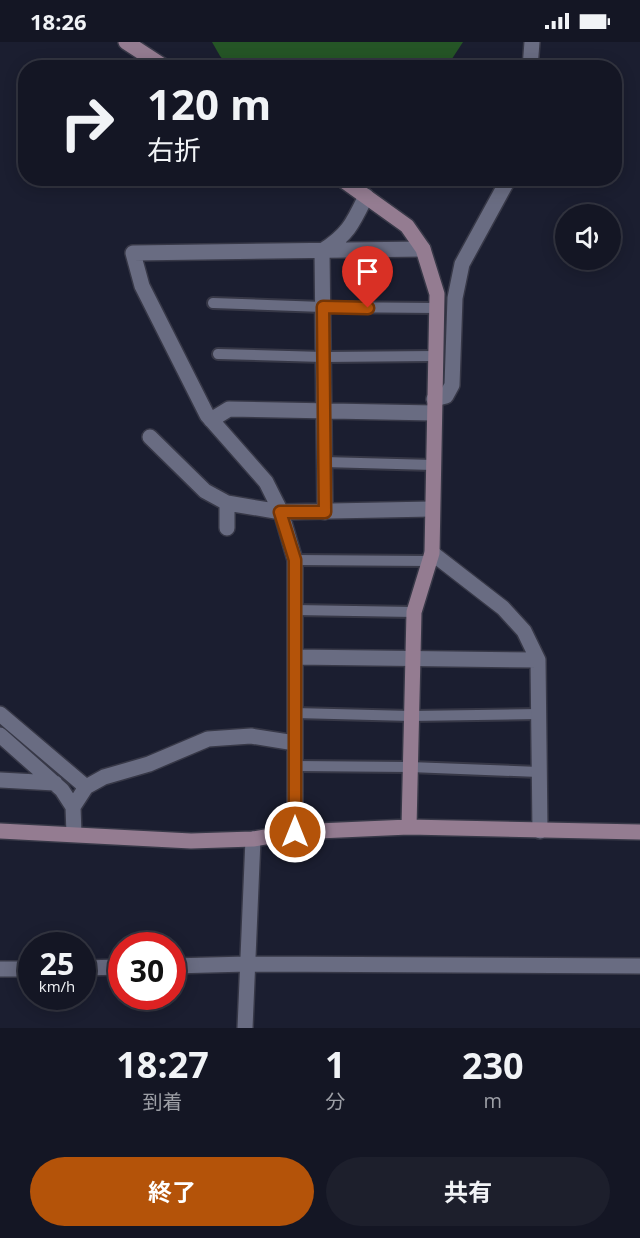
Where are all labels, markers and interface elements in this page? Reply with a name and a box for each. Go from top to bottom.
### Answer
text: 18:26 [30,6,87,36]
text: 120 m [147,75,271,132]
icon: right [48,84,126,162]
text: 右折 [147,131,201,168]
map controls [555,204,621,270]
button: sound [555,204,621,270]
pin [342,246,393,308]
icon: arrive [351,255,384,288]
position arrow [263,800,327,864]
speed limit sign: 30 [108,932,186,1010]
text: 25 [40,943,74,984]
text: km/h [39,976,75,996]
text: 18:27 [116,1040,209,1089]
text: 1 [325,1040,346,1089]
text: 230 [462,1041,524,1090]
text: m [484,1087,502,1114]
text: 到着 [143,1088,183,1115]
text: 分 [325,1088,345,1115]
button: 終了 [30,1157,314,1226]
button: 共有 [326,1157,610,1226]

